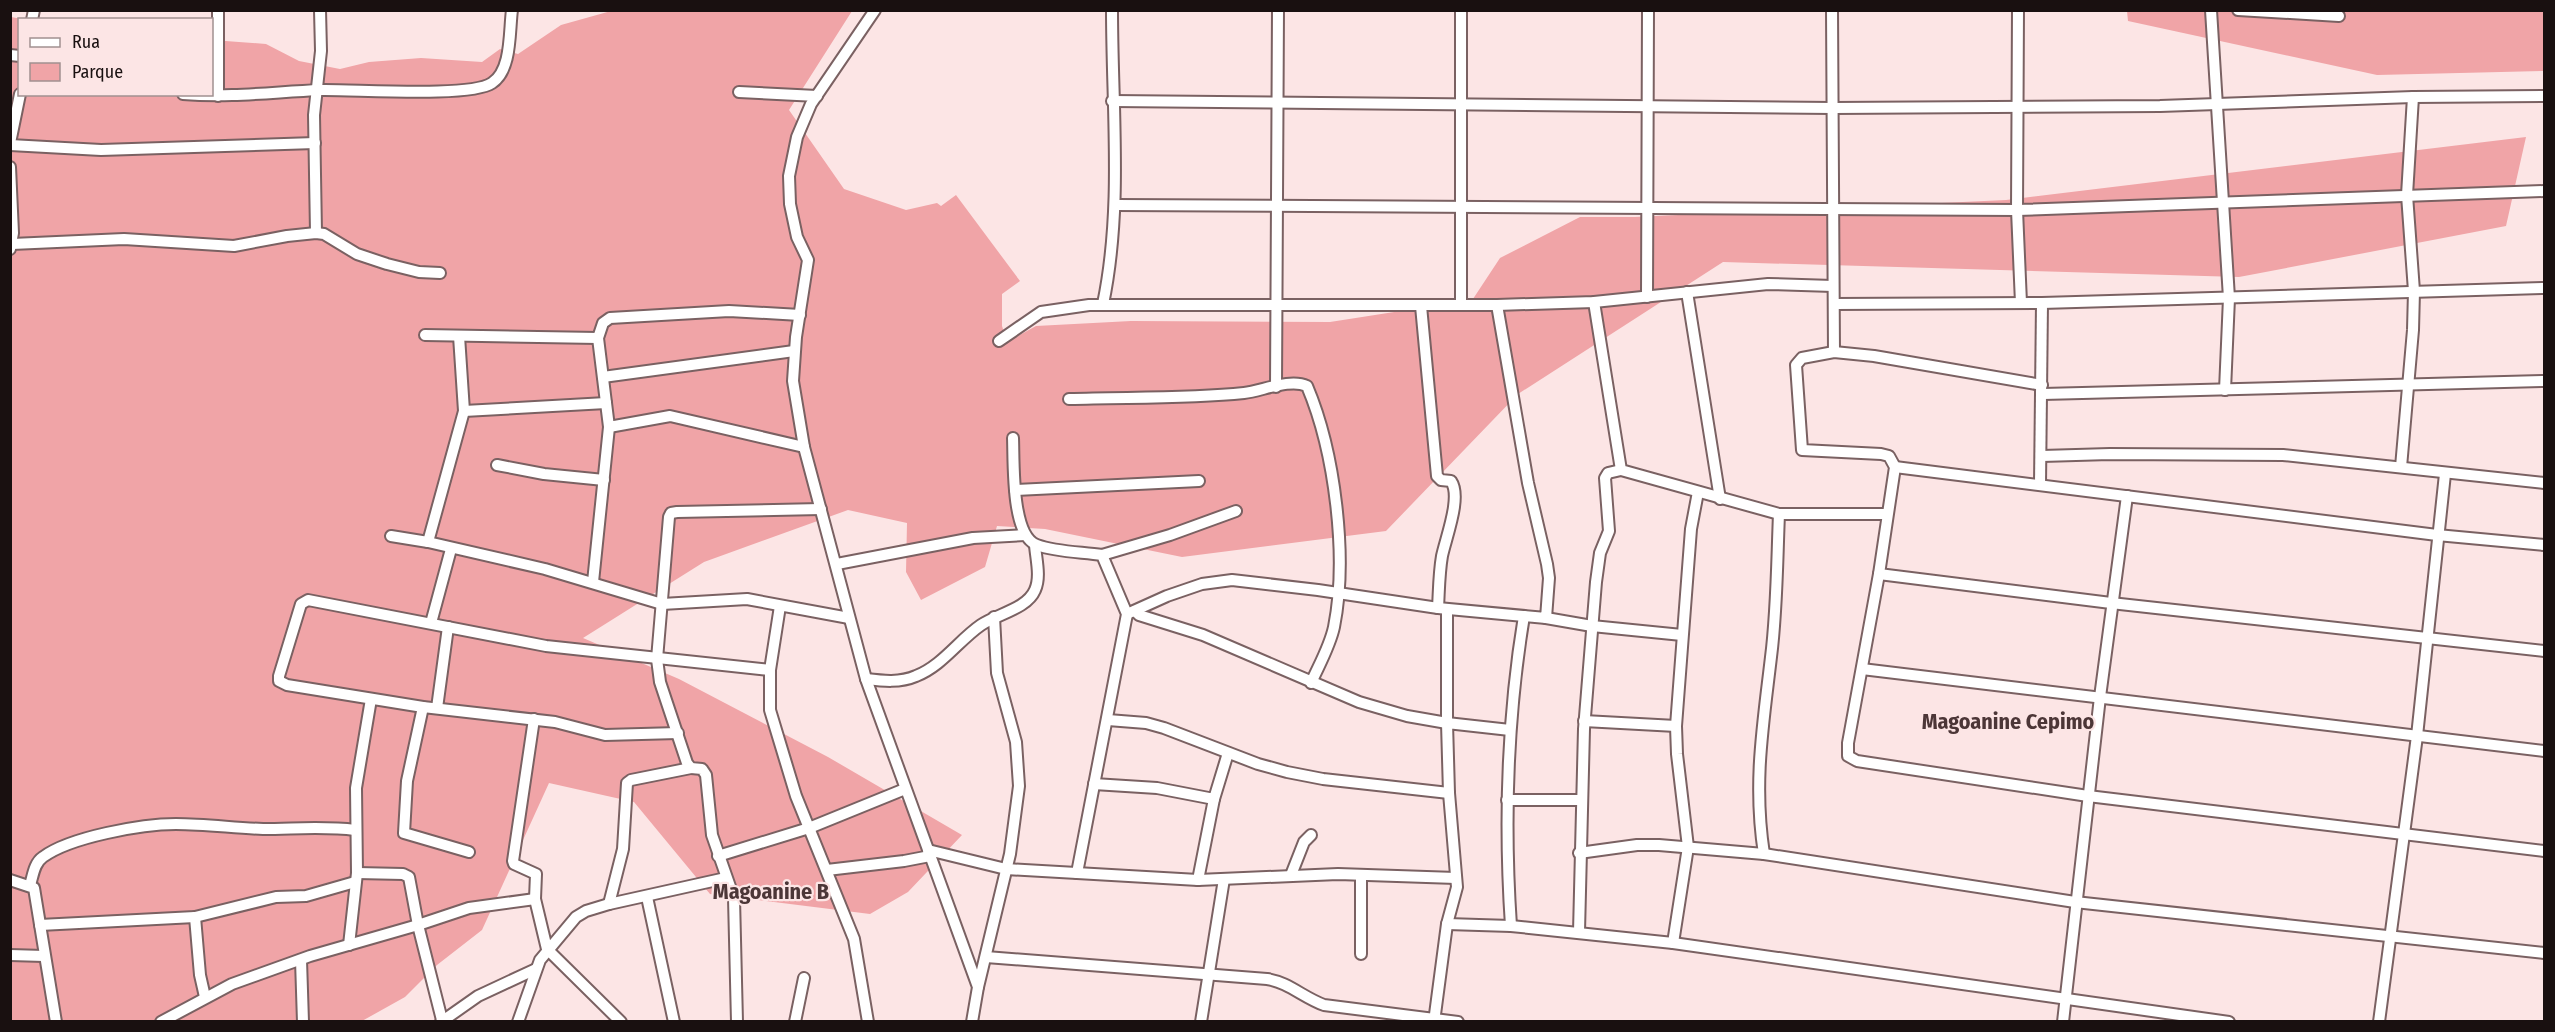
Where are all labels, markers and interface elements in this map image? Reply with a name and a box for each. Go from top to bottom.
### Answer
legend [18,18,213,96]
text: Rua [72,31,100,53]
text: Parque [72,61,123,83]
district label: Magoanine Cepimo [1922,708,2094,735]
district label: Magoanine B [713,878,829,905]

